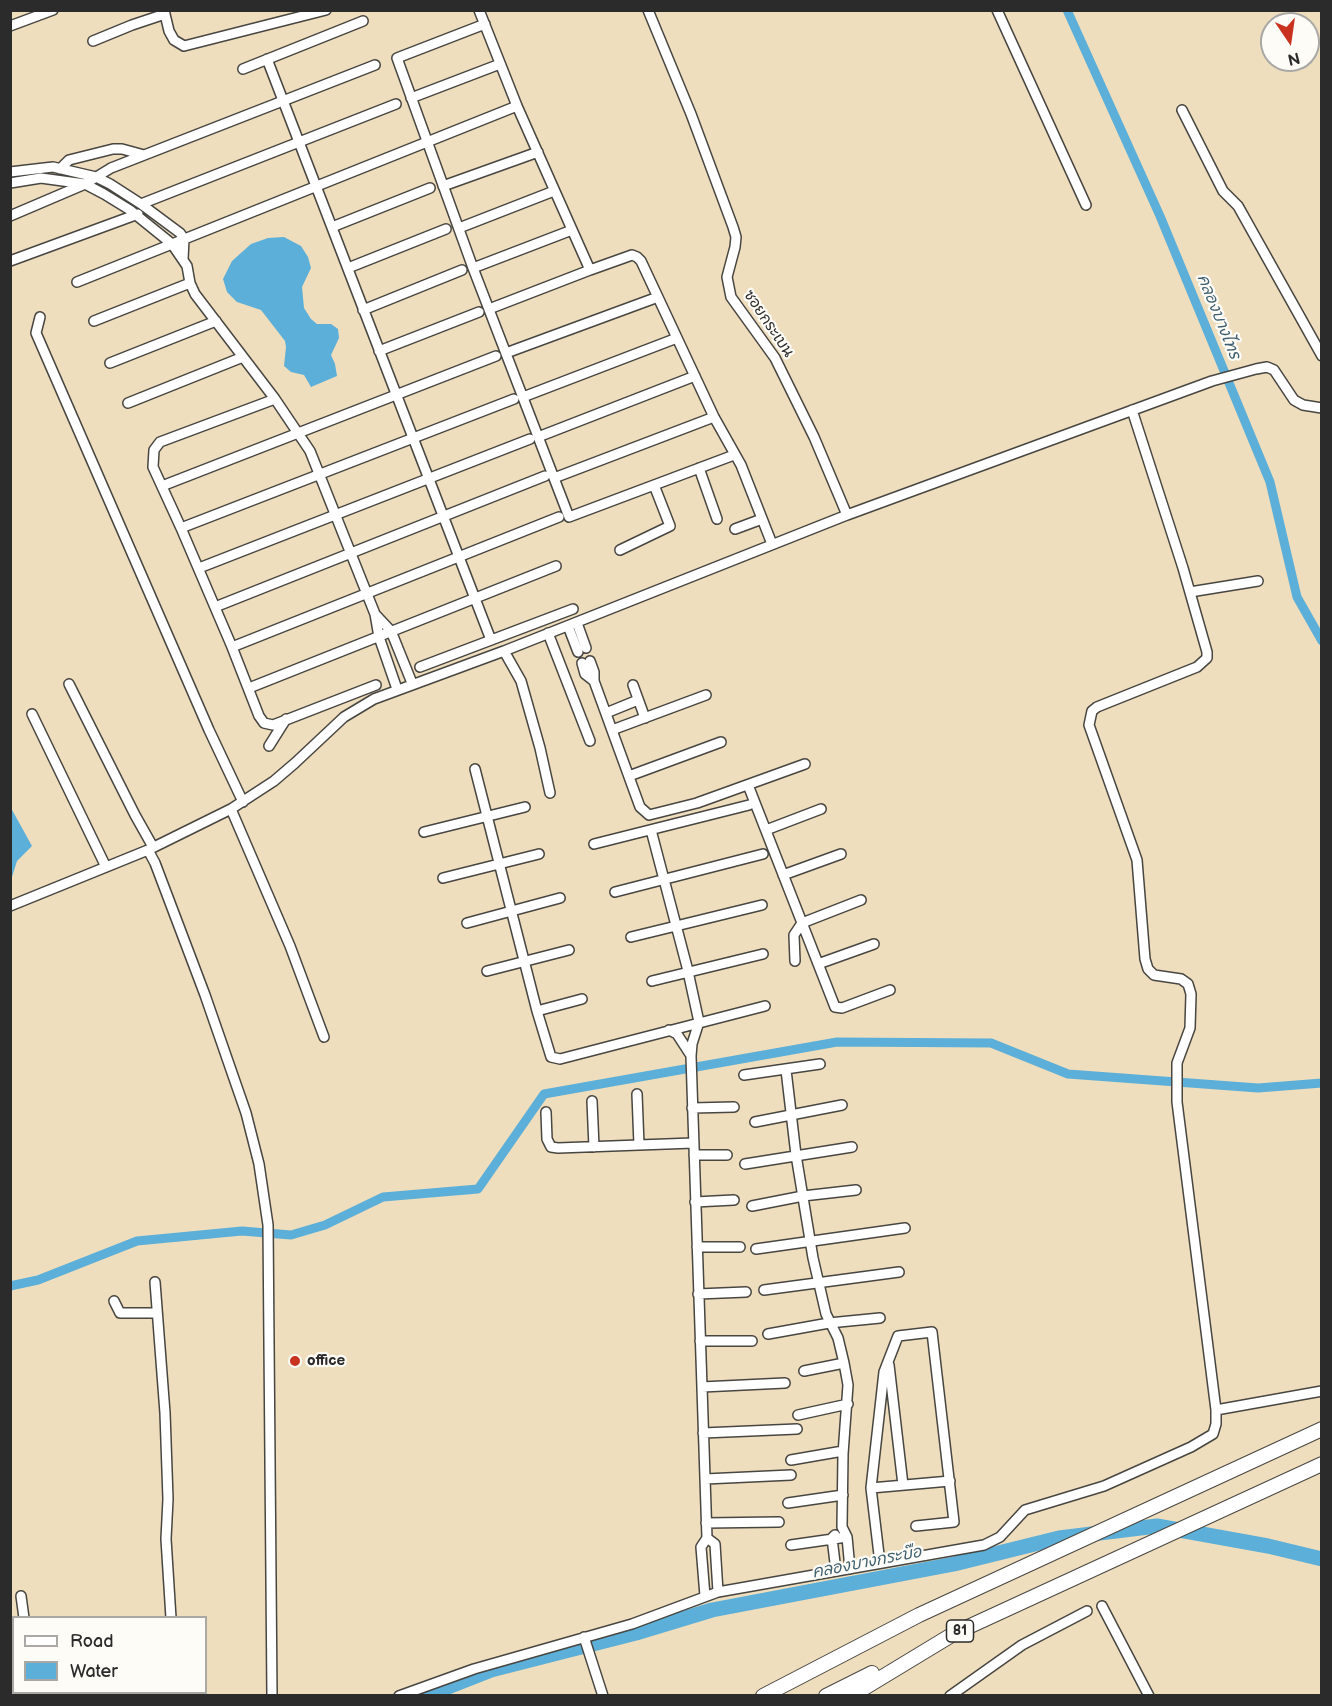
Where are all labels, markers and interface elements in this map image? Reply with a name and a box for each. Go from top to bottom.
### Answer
north arrow [1260,12,1320,72]
text: N [1286,47,1302,69]
water label: คลองบางไทร [1192,272,1244,362]
street label: ซอยกระเบน [739,287,797,361]
place label: office [307,1352,345,1370]
marker: office [288,1354,302,1368]
water label: คลองบางกระบือ [811,1543,923,1583]
legend [12,1616,207,1694]
road number: 81 [946,1620,974,1642]
text: Road [70,1631,114,1652]
text: Water [70,1661,118,1682]

